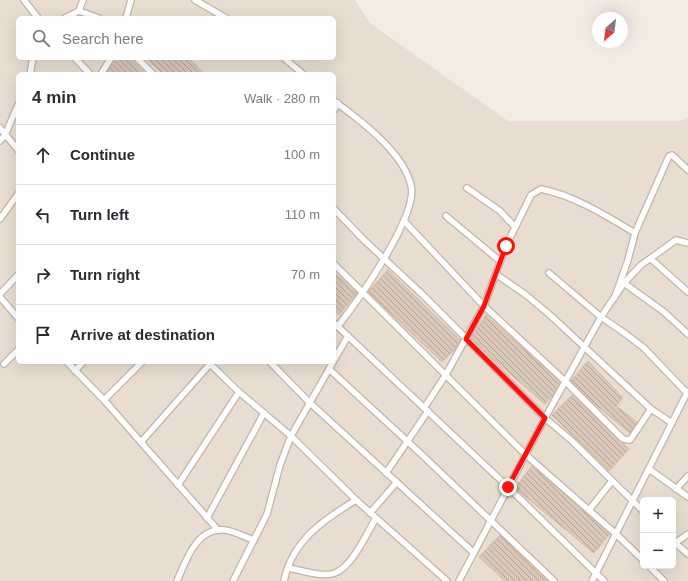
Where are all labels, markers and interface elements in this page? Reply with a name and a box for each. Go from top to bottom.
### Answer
north arrow [592,12,628,48]
search box [16,16,336,60]
icon: search [30,27,52,49]
text: Search here [62,30,144,47]
text: 4 min [32,88,76,107]
text: Walk · 280 m [244,91,320,106]
icon: ahead [32,144,54,166]
text: Continue [70,146,135,163]
text: 100 m [284,147,320,162]
icon: left [32,204,54,226]
text: Turn left [70,206,129,223]
text: 110 m [285,207,320,222]
route start [497,237,515,255]
icon: right [32,264,54,286]
text: Turn right [70,266,140,283]
text: 70 m [291,267,320,282]
icon: arrive [32,324,54,346]
text: Arrive at destination [70,326,215,343]
route end [499,478,517,496]
map controls [640,497,676,569]
button: + [640,497,676,533]
button: − [640,533,676,569]

